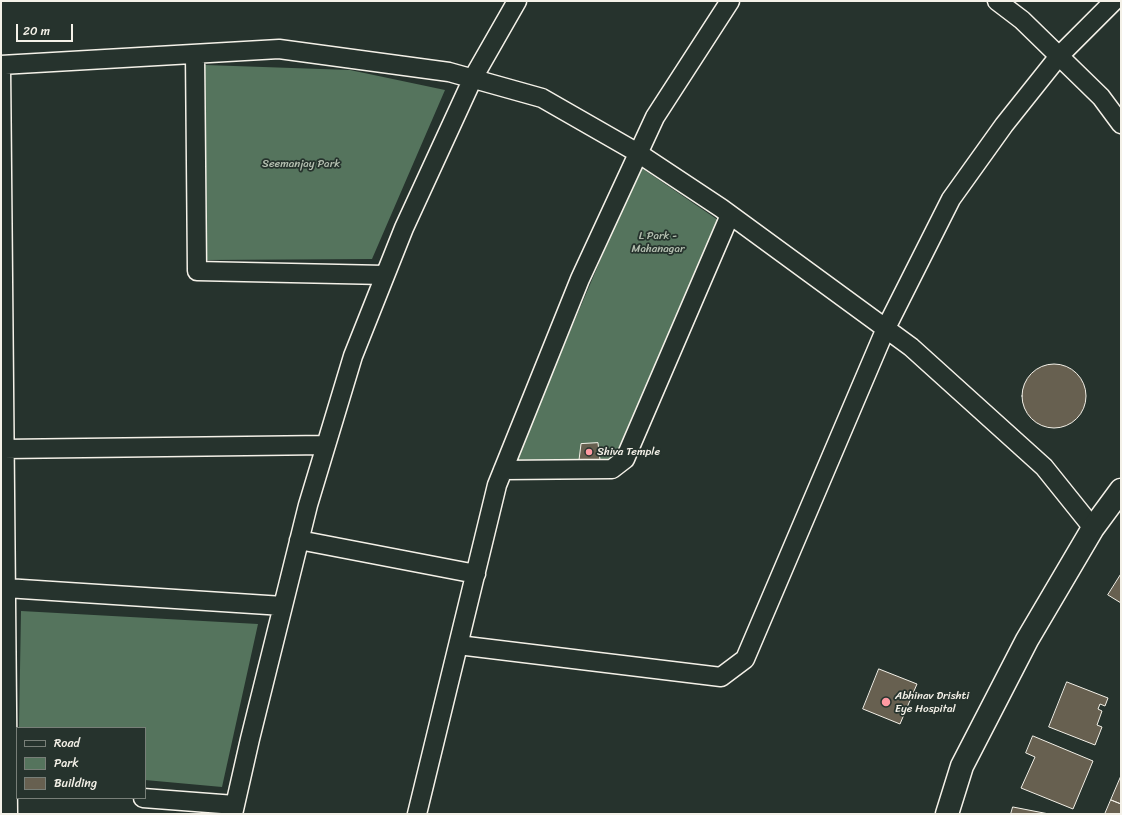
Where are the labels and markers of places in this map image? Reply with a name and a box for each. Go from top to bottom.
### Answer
place label: Shiva Temple [597,445,660,459]
marker: Shiva Temple [584,447,594,457]
place label: Abhinav Drishti Eye Hospital [895,689,969,715]
marker: Abhinav Drishti Eye Hospital [880,696,892,708]

